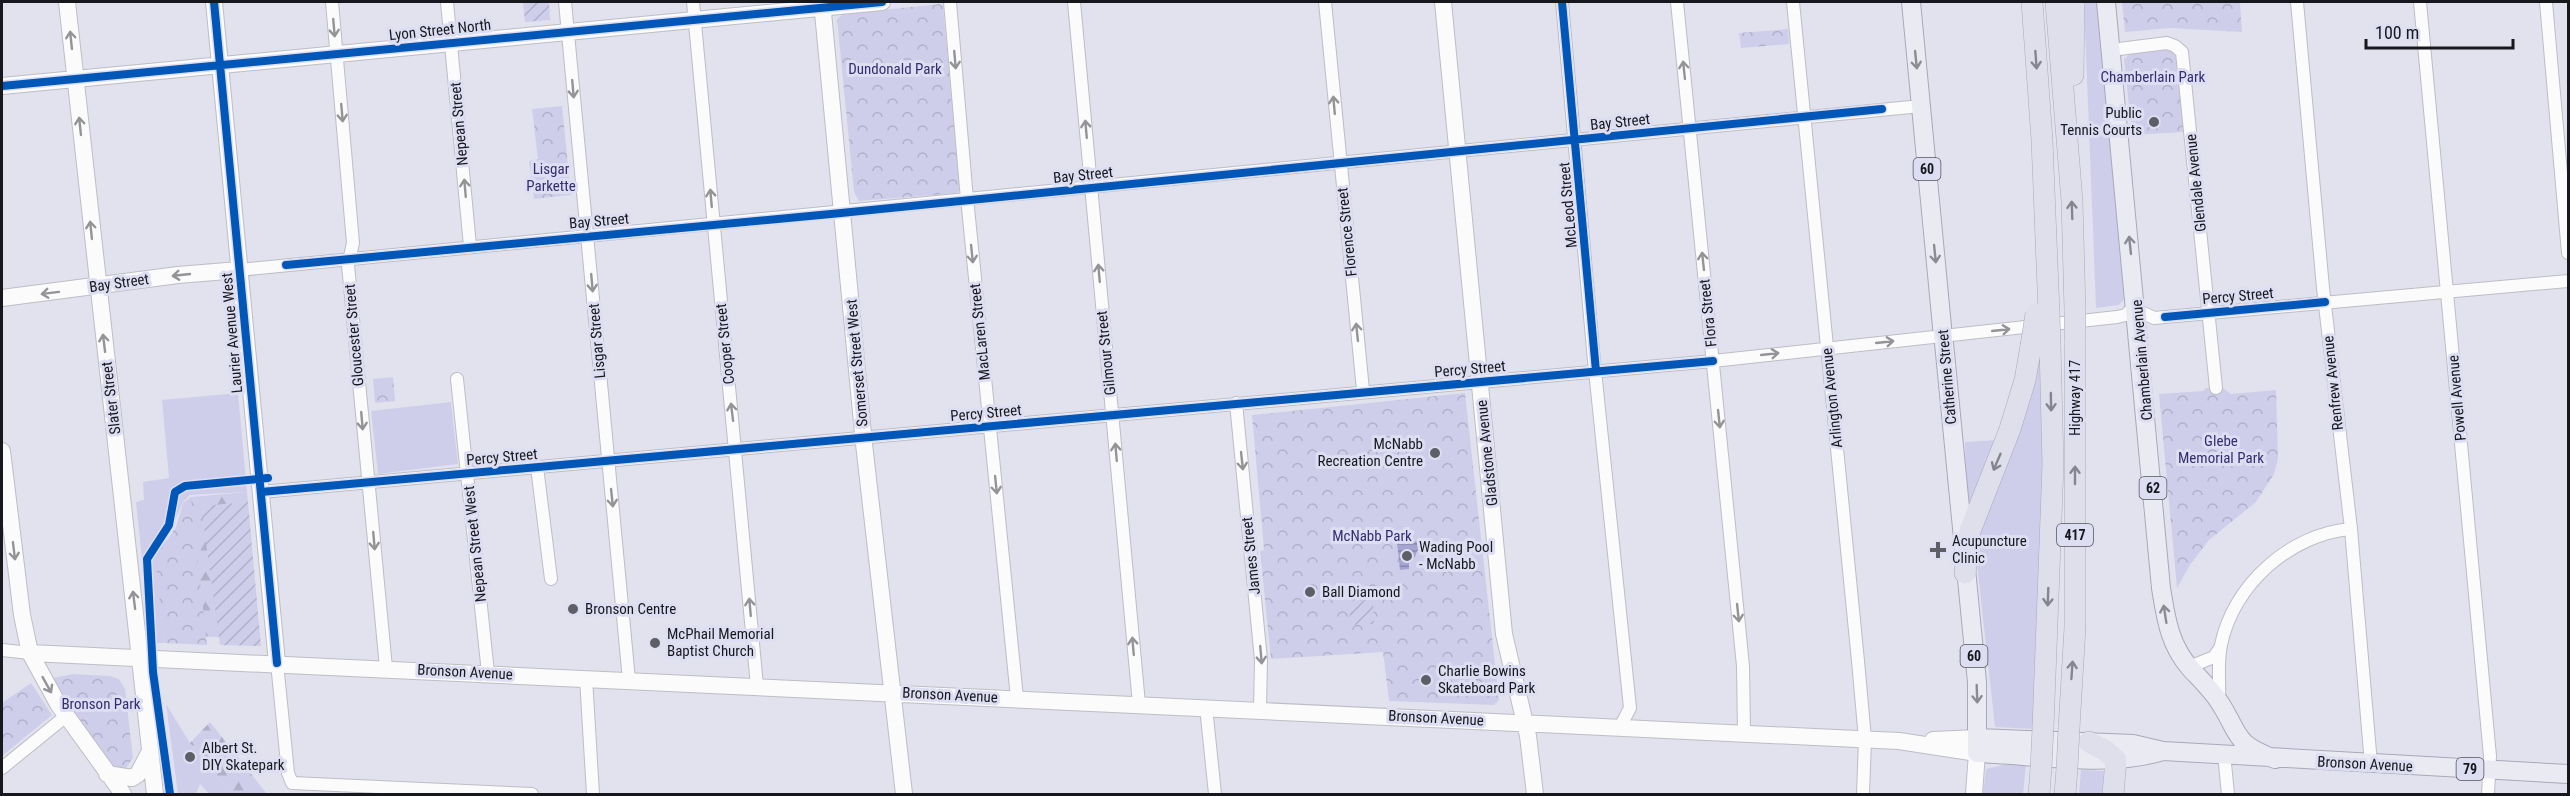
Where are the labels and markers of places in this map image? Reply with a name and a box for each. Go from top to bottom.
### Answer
place label: Public Tennis Courts [2060,104,2142,139]
marker: Public Tennis Courts [2147,115,2161,129]
place label: McNabb Recreation Centre [1318,435,1423,470]
marker: McNabb Recreation Centre [1428,446,1442,460]
place label: Acupuncture Clinic [1952,532,2027,567]
place label: Wading Pool - McNabb [1419,538,1493,573]
marker: Acupuncture Clinic [1929,541,1947,559]
marker: Wading Pool - McNabb [1400,549,1414,563]
place label: Ball Diamond [1322,583,1400,601]
marker: Ball Diamond [1303,585,1317,599]
place label: Bronson Centre [585,600,676,618]
marker: Bronson Centre [566,602,580,616]
place label: McPhail Memorial Baptist Church [667,625,774,660]
marker: McPhail Memorial Baptist Church [648,636,662,650]
place label: Charlie Bowins Skateboard Park [1438,662,1536,697]
marker: Charlie Bowins Skateboard Park [1419,673,1433,687]
place label: Albert St. DIY Skatepark [202,739,285,774]
marker: Albert St. DIY Skatepark [183,750,197,764]

